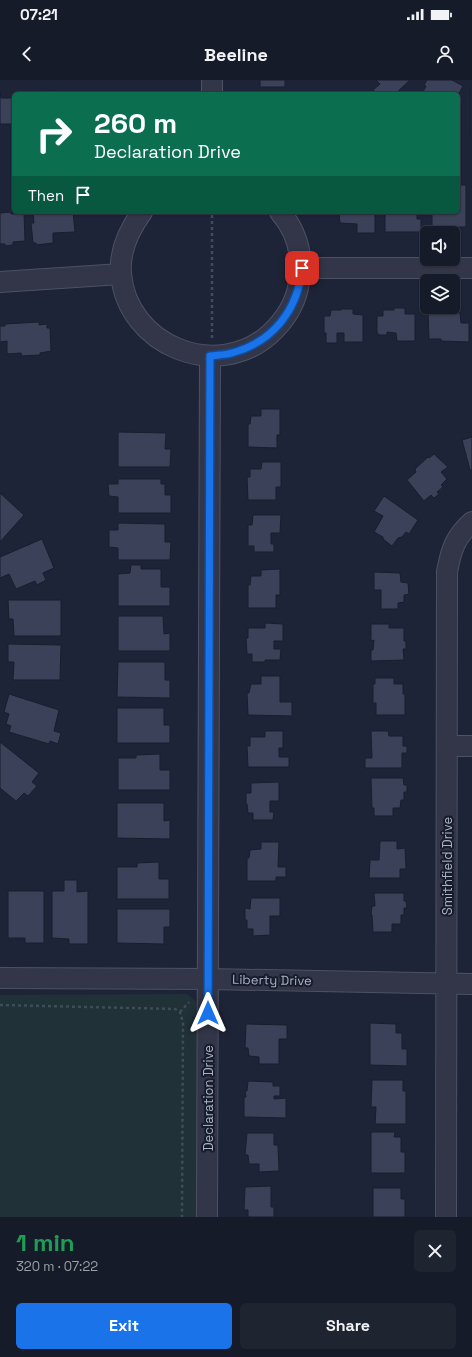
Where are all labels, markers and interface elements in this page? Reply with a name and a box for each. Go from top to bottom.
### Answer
text: 07:21 [20,5,58,24]
icon: back [16,43,38,65]
text: Beeline [204,43,268,66]
icon: person [434,43,456,65]
text: 260 m [94,105,177,141]
icon: right [28,108,80,160]
text: Declaration Drive [94,140,241,163]
icon: arrive [72,184,94,206]
text: Then [28,186,64,205]
map controls [420,226,460,314]
button: sound [420,226,460,266]
pin [285,251,319,285]
icon: arrive [291,257,313,279]
button: layers [420,274,460,314]
street label: Smithfield Drive [439,817,456,915]
street label: Liberty Drive [232,971,312,989]
position arrow [187,992,229,1034]
street label: Declaration Drive [200,1045,217,1151]
text: 1 min [16,1227,75,1258]
button: close [414,1230,456,1272]
text: 320 m · 07:22 [16,1258,98,1275]
button: Exit [16,1303,232,1349]
button: Share [240,1303,456,1349]

